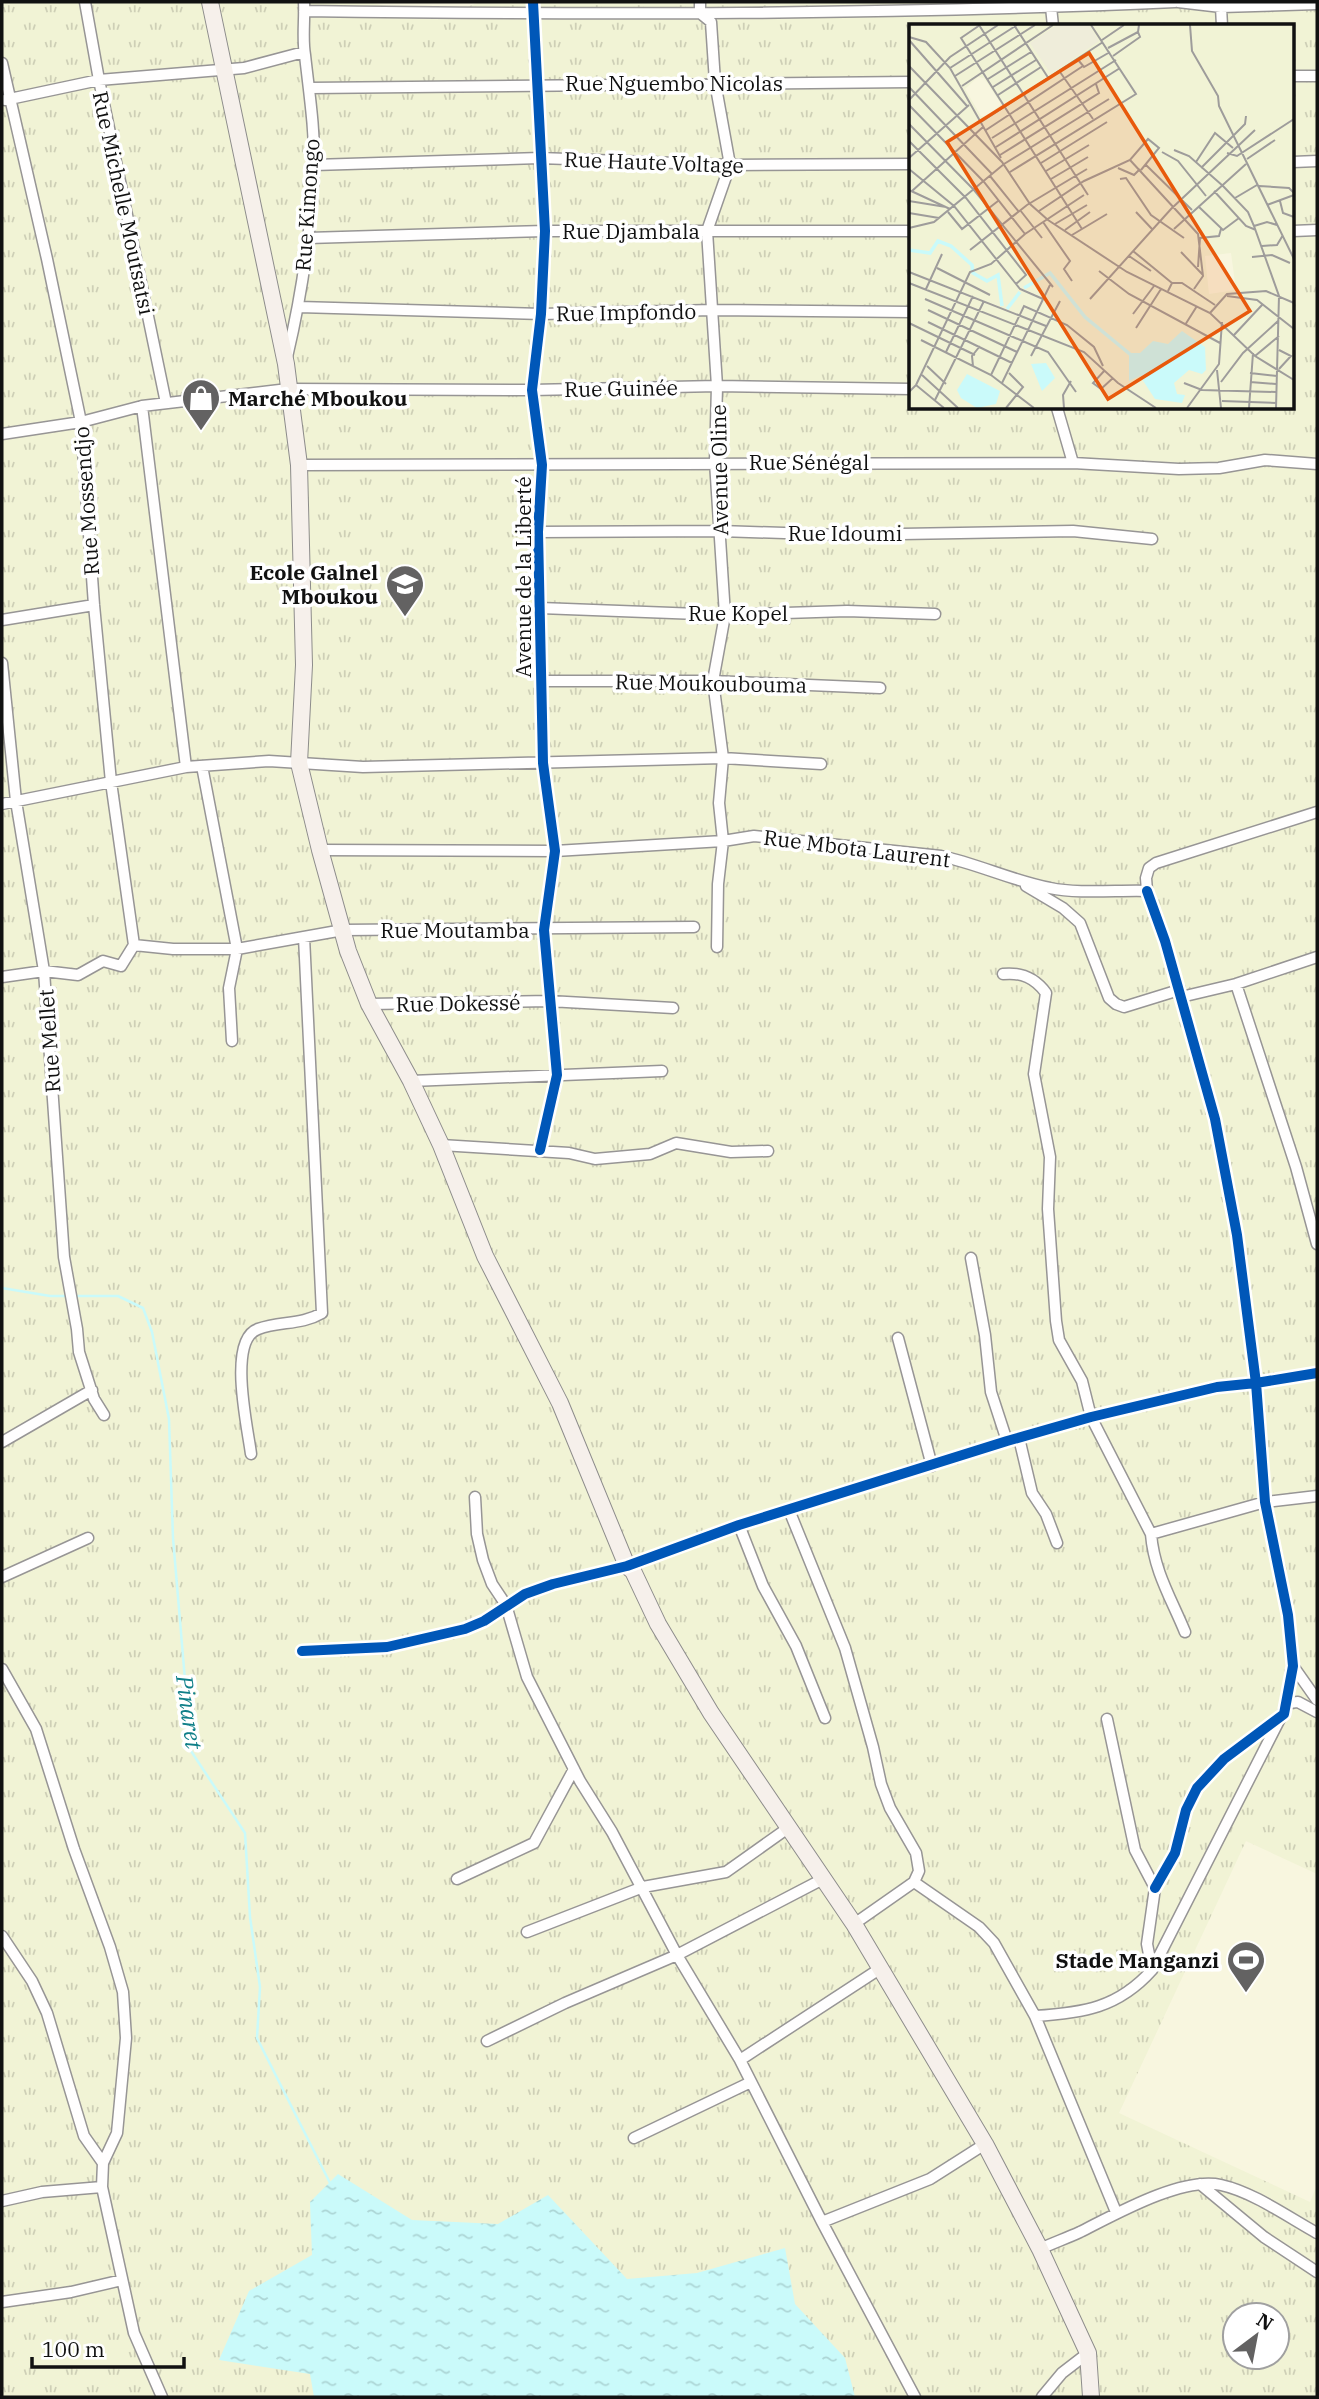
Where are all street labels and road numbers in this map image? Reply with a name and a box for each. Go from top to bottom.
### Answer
street label: Rue Nguembo Nicolas [565,69,783,97]
street label: Rue Michelle Moutsatsi [87,88,161,318]
street label: Rue Kimongo [288,138,326,272]
street label: Rue Haute Voltage [564,145,744,179]
street label: Rue Djambala [562,217,700,245]
street label: Rue Impfondo [556,297,696,327]
street label: Rue Guinée [564,373,678,403]
street label: Avenue Oline [704,404,734,536]
street label: Rue Mossendjo [67,426,105,576]
street label: Rue Sénégal [749,448,869,476]
street label: Avenue de la Liberté [509,476,537,678]
street label: Rue Idoumi [788,519,902,547]
street label: Rue Kopel [688,599,788,627]
street label: Rue Moukoubouma [615,667,807,699]
street label: Rue Mbota Laurent [762,823,952,873]
street label: Rue Moutamba [380,916,530,944]
street label: Rue Mellet [31,988,67,1094]
street label: Rue Dokessé [395,988,521,1018]

